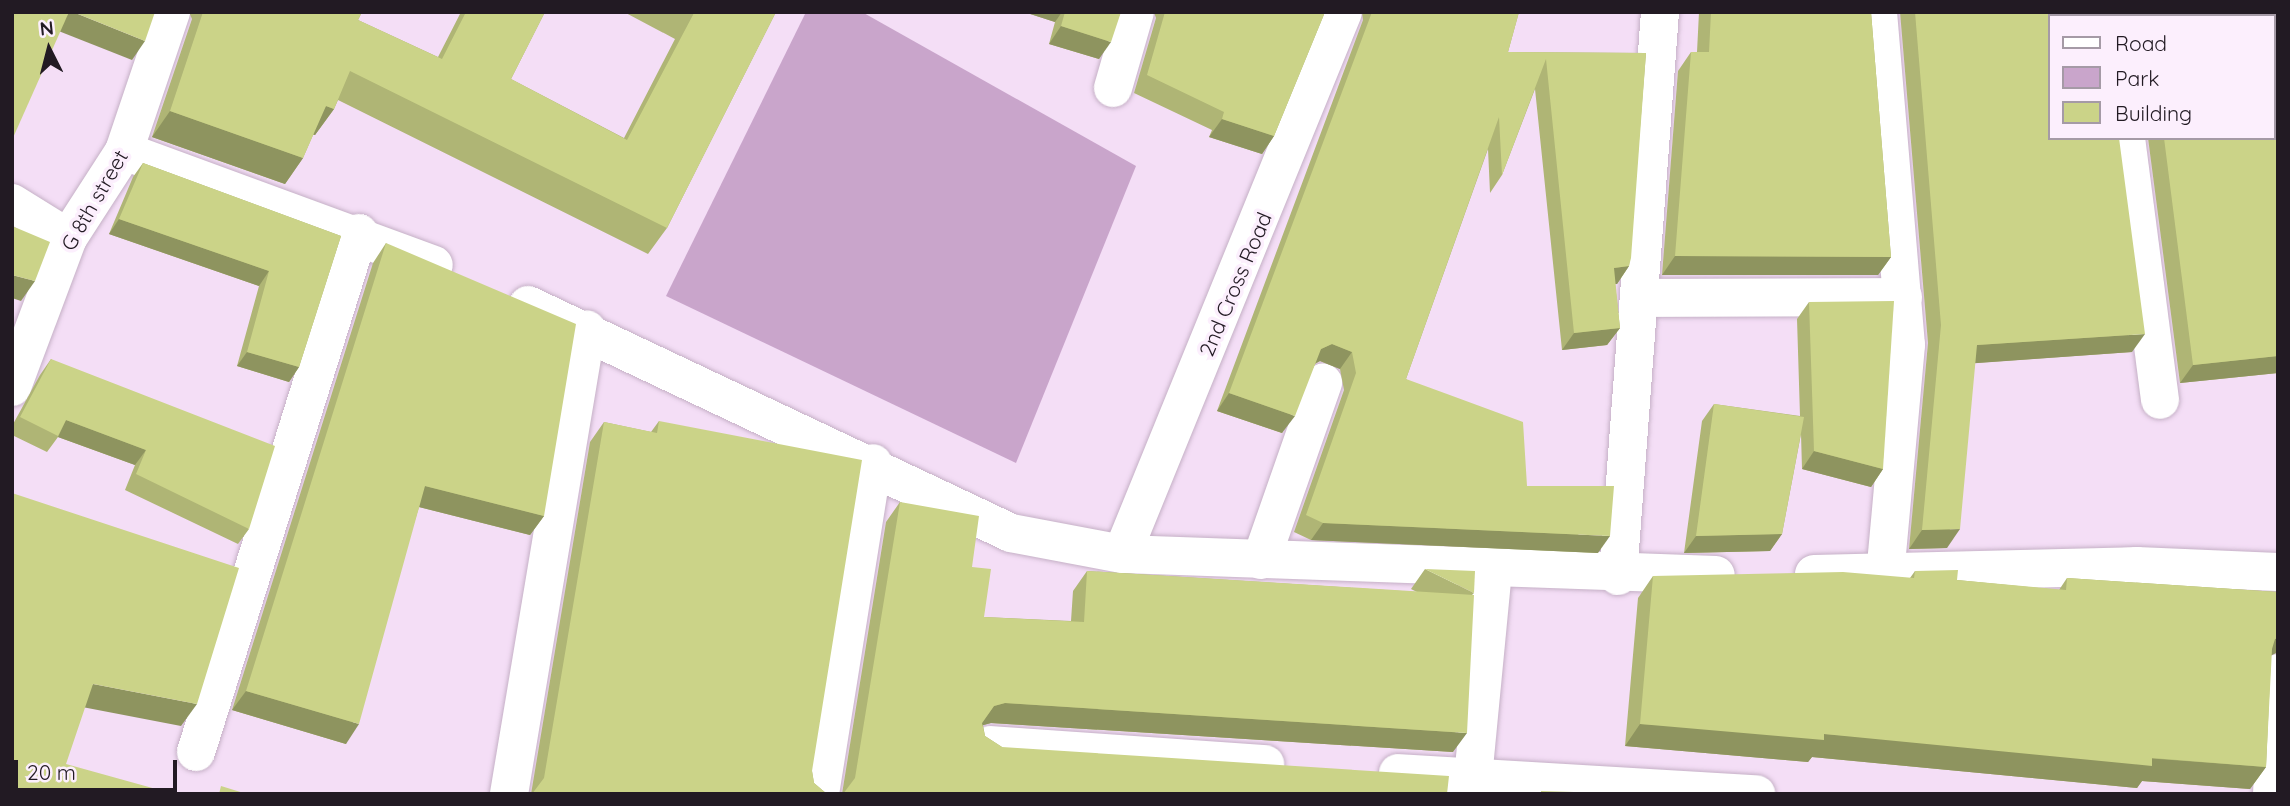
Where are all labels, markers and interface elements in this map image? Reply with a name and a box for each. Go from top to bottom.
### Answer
north arrow [14,14,84,84]
legend [2048,14,2276,140]
text: N [39,15,55,41]
text: Road [2115,30,2167,56]
text: Park [2115,65,2159,91]
text: Building [2115,100,2192,126]
street label: G 8th street [55,145,133,255]
street label: 2nd Cross Road [1193,208,1277,360]
scale bar [18,746,180,790]
text: 20 m [27,759,76,785]

